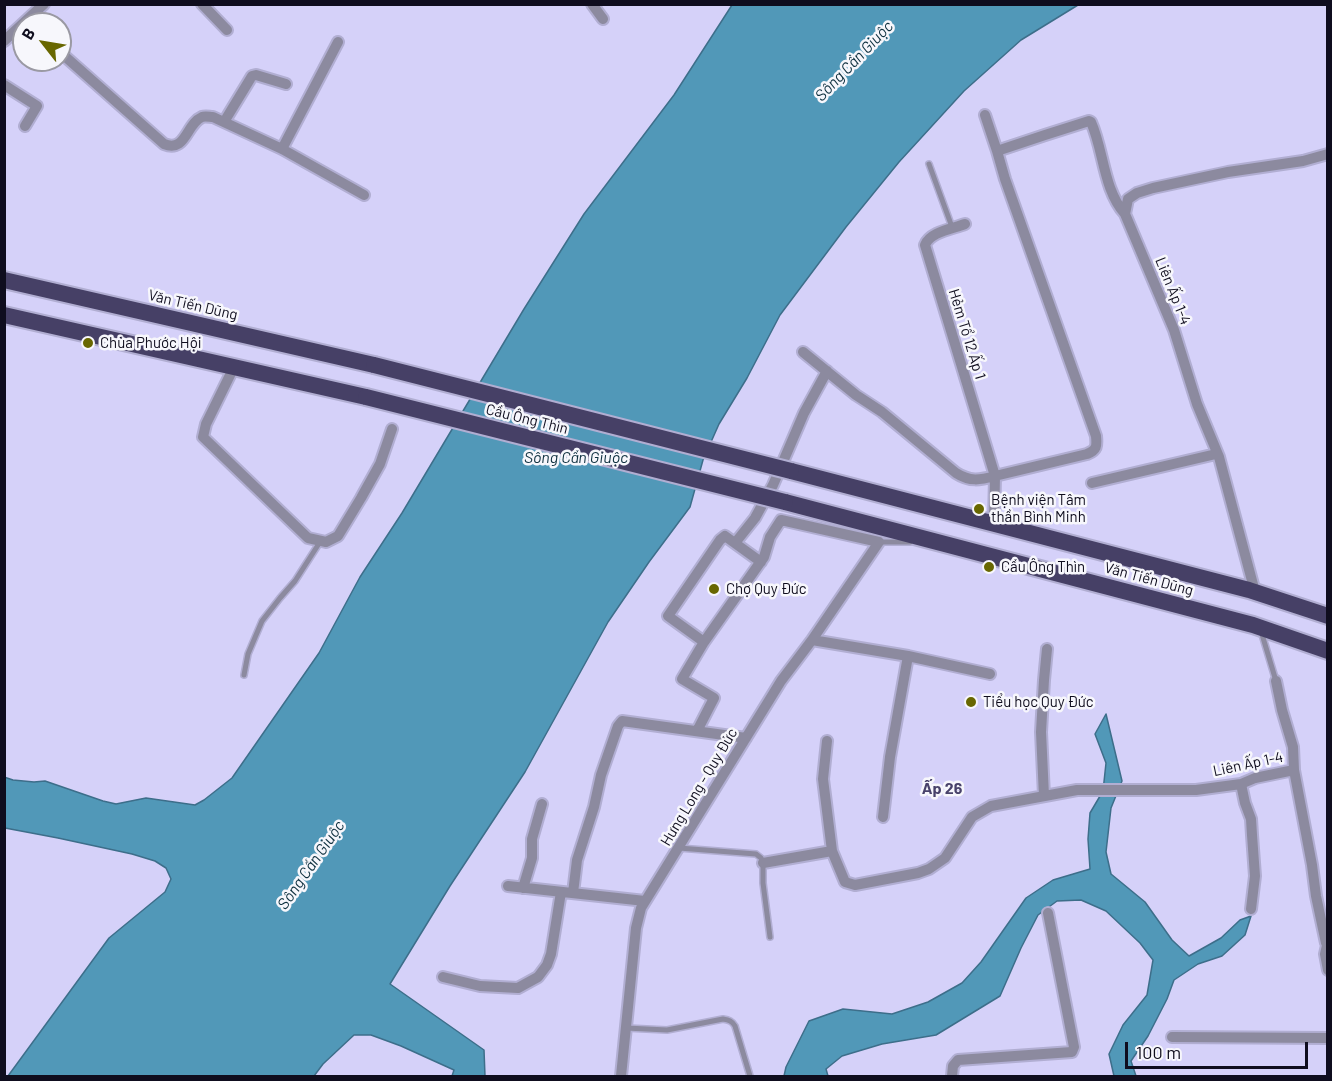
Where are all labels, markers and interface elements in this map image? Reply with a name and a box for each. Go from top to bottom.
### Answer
north arrow [12,12,72,72]
water label: Sông Cần Giuộc [811,17,897,105]
text: B [17,24,39,43]
street label: Liên Ấp 1-4 [1151,255,1195,327]
street label: Văn Tiến Dũng [146,286,240,324]
street label: Hẻm Tổ 12 Ấp 1 [945,287,989,381]
place label: Chùa Phước Hội [100,334,202,352]
marker: Chùa Phước Hội [81,336,95,350]
street label: Cầu Ông Thìn [484,400,570,438]
water label: Sông Cần Giuộc [524,448,628,468]
place label: Bệnh viện Tâm thần Bình Minh [991,491,1086,526]
marker: Bệnh viện Tâm thần Bình Minh [972,502,986,516]
place label: Cầu Ông Thìn [1001,558,1085,576]
street label: Văn Tiến Dũng [1103,558,1195,600]
marker: Cầu Ông Thìn [982,560,996,574]
place label: Chợ Quy Đức [726,580,807,598]
marker: Chợ Quy Đức [707,582,721,596]
place label: Tiểu học Quy Đức [983,693,1094,711]
marker: Tiểu học Quy Đức [964,695,978,709]
street label: Hưng Long - Quy Đức [657,725,741,849]
street label: Liên Ấp 1-4 [1211,748,1285,780]
district label: Ấp 26 [922,779,962,799]
water label: Sông Cần Giuộc [273,817,349,913]
scale bar [1128,1030,1311,1068]
text: 100 m [1136,1041,1181,1063]

